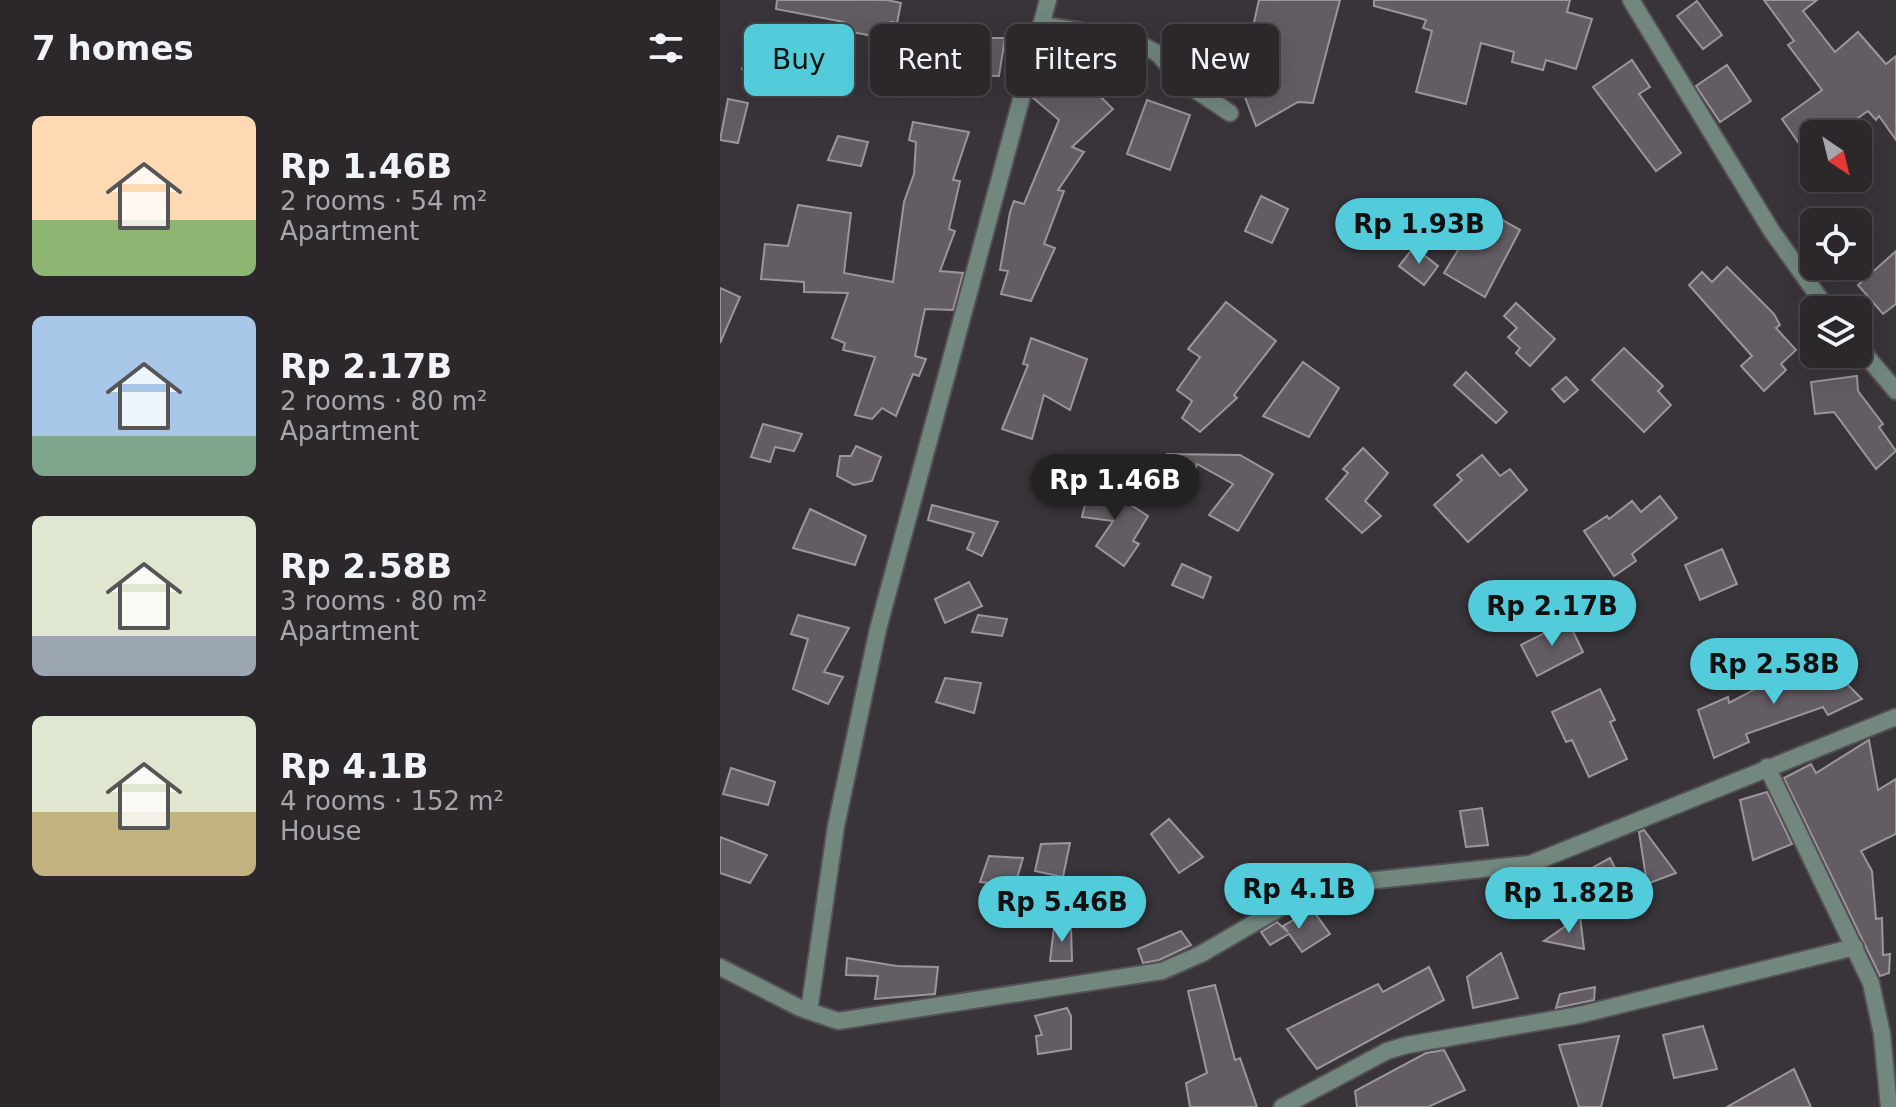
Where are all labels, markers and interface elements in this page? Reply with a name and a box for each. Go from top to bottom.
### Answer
chip: Buy [744,24,854,96]
chip: Rent [870,24,990,96]
chip: Filters [1006,24,1146,96]
chip: New [1162,24,1279,96]
icon: filters [644,26,688,70]
text: 7 homes [32,28,194,68]
north arrow [1800,120,1872,192]
map controls [1800,120,1872,368]
text: Rp 1.46B [280,146,452,186]
icon: home [96,148,192,244]
text: 2 rooms · 54 m² [280,186,488,216]
pin: Rp 1.93B [1336,198,1502,266]
button: locate [1800,208,1872,280]
text: Rp 1.93B [1353,209,1485,239]
text: Apartment [280,216,419,246]
button: layers [1800,296,1872,368]
text: Rp 2.17B [280,346,452,386]
icon: home [96,348,192,444]
text: 2 rooms · 80 m² [280,386,488,416]
text: Apartment [280,416,419,446]
pin: Rp 1.46B [1032,454,1198,522]
text: Rp 1.46B [1049,465,1181,495]
text: Rp 2.58B [280,546,452,586]
icon: home [96,548,192,644]
pin: Rp 2.17B [1469,580,1635,648]
text: 3 rooms · 80 m² [280,586,488,616]
text: Rp 2.17B [1486,591,1618,621]
text: Apartment [280,616,419,646]
pin: Rp 2.58B [1691,638,1857,706]
text: Rp 2.58B [1708,649,1840,679]
text: Rp 4.1B [280,746,429,786]
icon: home [96,748,192,844]
text: 4 rooms · 152 m² [280,786,504,816]
text: House [280,816,361,846]
pin: Rp 4.1B [1225,863,1373,931]
pin: Rp 1.82B [1486,867,1652,935]
text: Rp 4.1B [1242,874,1356,904]
pin: Rp 5.46B [979,876,1145,944]
text: Rp 1.82B [1503,878,1635,908]
text: Rp 5.46B [996,887,1128,917]

